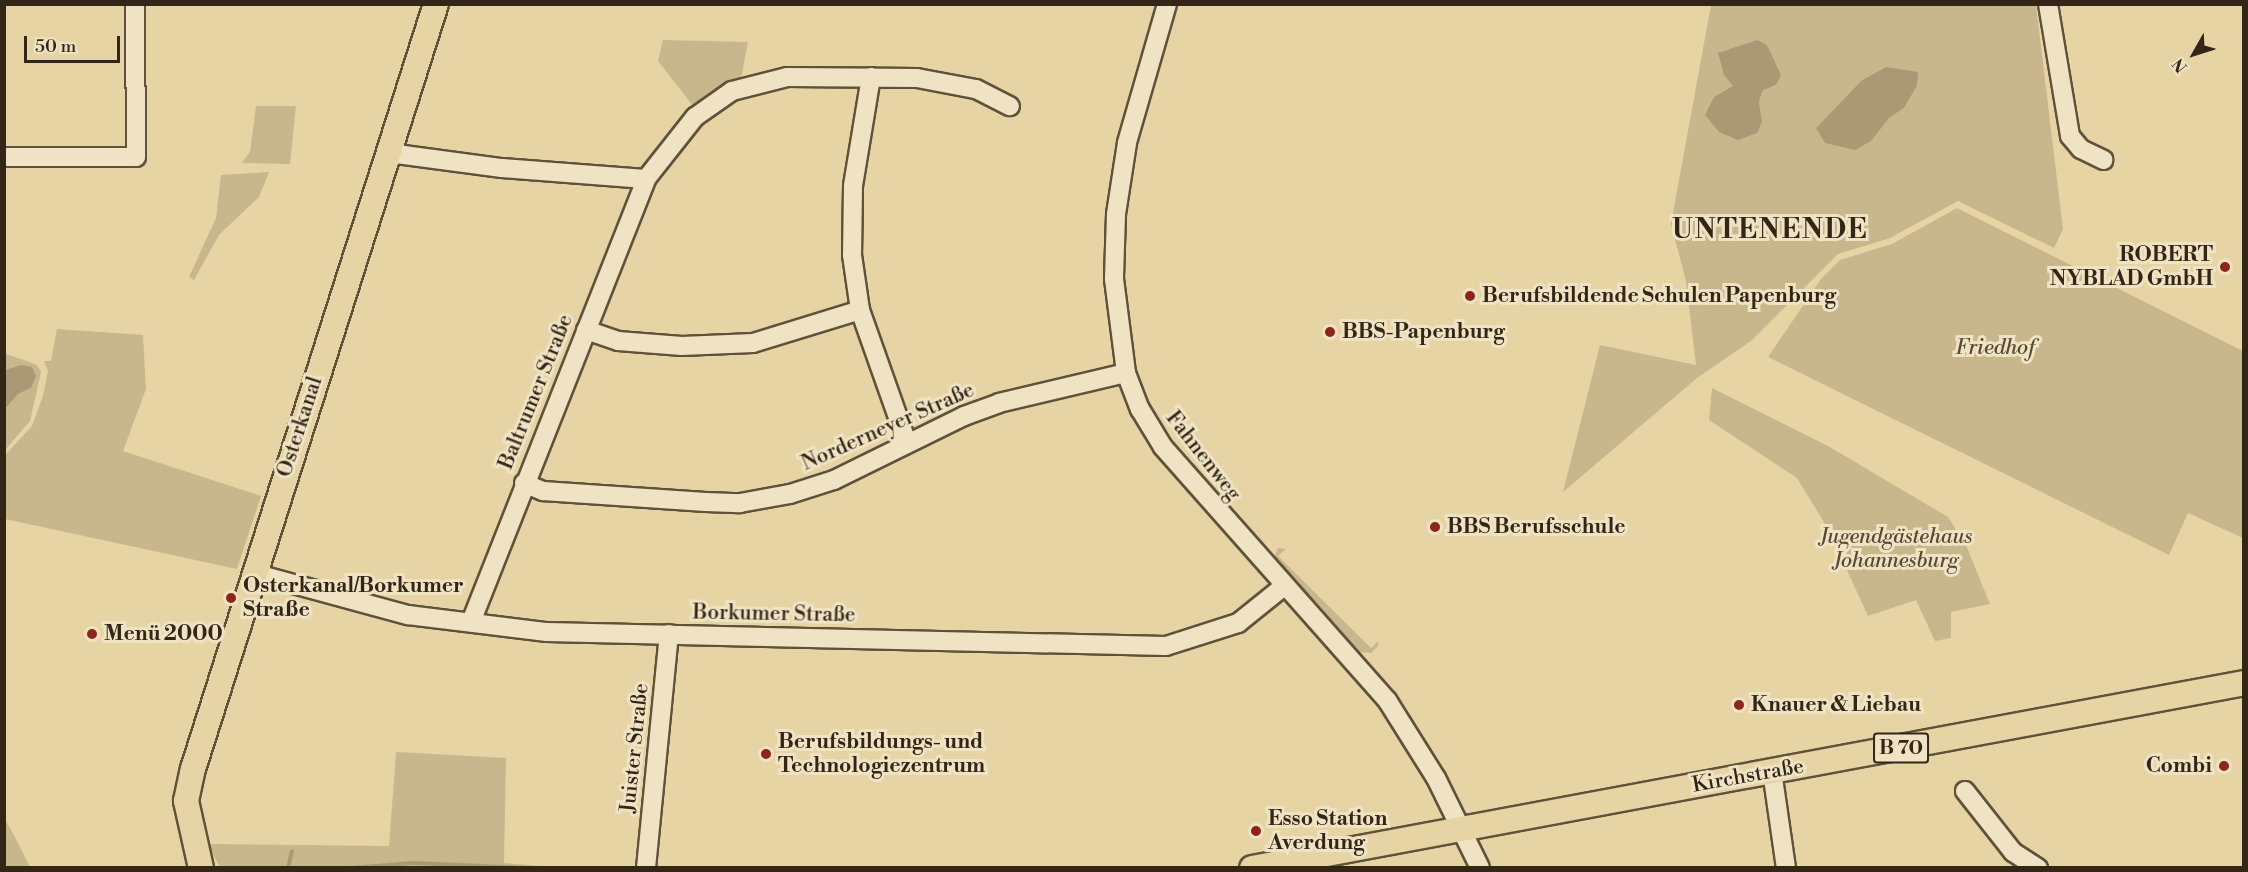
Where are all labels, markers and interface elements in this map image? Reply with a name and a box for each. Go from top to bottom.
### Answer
scale bar [27,24,123,62]
north arrow [2164,24,2224,84]
text: 50 m [35,35,76,58]
text: N [2168,54,2192,77]
district label: UNTENENDE [1672,215,1868,247]
place label: ROBERT NYBLAD GmbH [2050,242,2213,292]
marker: ROBERT NYBLAD GmbH [2218,260,2232,274]
place label: Berufsbildende Schulen Papenburg [1482,283,1836,309]
marker: Berufsbildende Schulen Papenburg [1463,289,1477,303]
street label: Baltrumer Straße [493,311,579,473]
place label: BBS-Papenburg [1342,319,1505,345]
marker: BBS-Papenburg [1323,325,1337,339]
park label: Friedhof [1955,335,2035,361]
street label: Osterkanal [272,374,328,480]
street label: Norderneyer Straße [798,378,978,476]
street label: Fahnenweg [1160,406,1246,506]
place label: BBS Berufsschule [1447,514,1626,540]
marker: BBS Berufsschule [1428,520,1442,534]
park label: Jugendgästehaus Johannesburg [1820,524,1972,574]
place label: Osterkanal/Borkumer Straße [243,573,464,623]
marker: Osterkanal/Borkumer Straße [224,591,238,605]
street label: Borkumer Straße [692,600,856,628]
place label: Menü 2000 [104,621,223,647]
marker: Menü 2000 [85,627,99,641]
street label: Juister Straße [616,682,654,814]
place label: Knauer & Liebau [1751,692,1921,718]
marker: Knauer & Liebau [1732,698,1746,712]
place label: Berufsbildungs- und Technologiezentrum [778,729,985,779]
road number: B 70 [1872,731,1930,765]
marker: Berufsbildungs- und Technologiezentrum [759,747,773,761]
place label: Combi [2146,753,2212,779]
street label: Kirchstraße [1690,754,1806,798]
marker: Combi [2217,759,2231,773]
place label: Esso Station Averdung [1268,806,1387,856]
marker: Esso Station Averdung [1249,824,1263,838]

